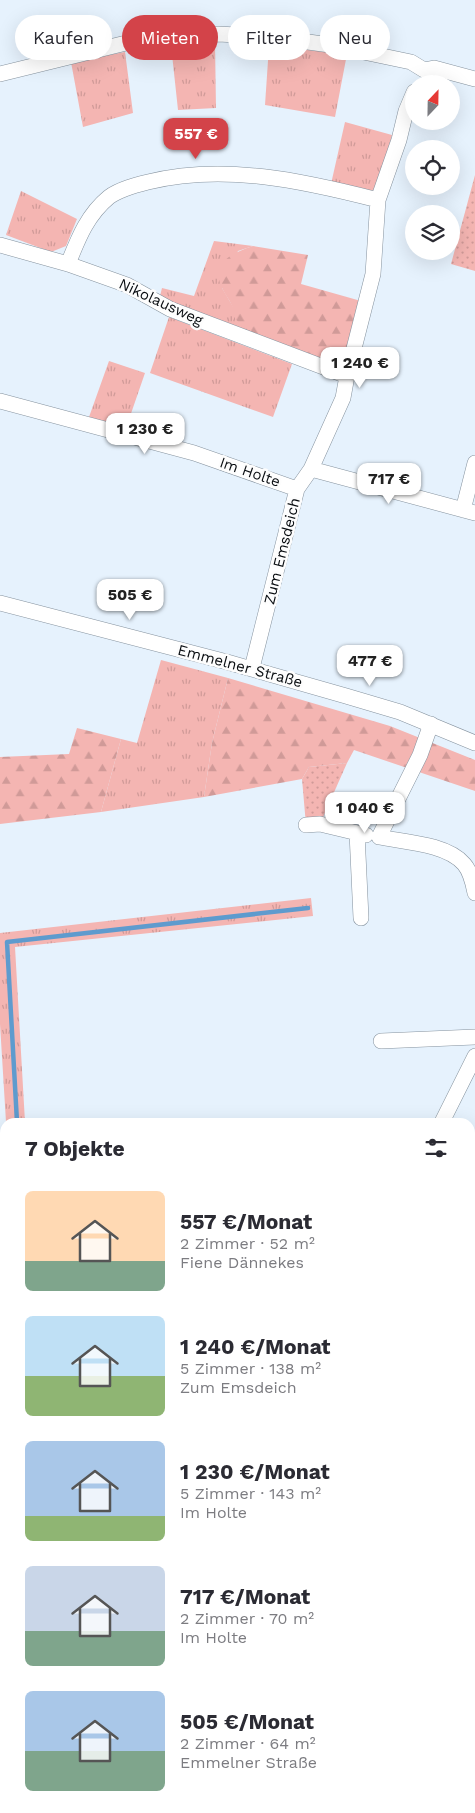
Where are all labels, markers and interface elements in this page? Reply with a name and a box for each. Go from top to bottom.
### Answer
chip: Kaufen [15,15,112,60]
chip: Mieten [122,15,218,60]
chip: Filter [228,15,310,60]
chip: Neu [320,15,390,60]
north arrow [405,75,460,130]
map controls [405,75,460,260]
pin: 557 € [161,118,231,160]
text: 557 € [174,124,218,143]
button: locate [405,140,460,195]
button: layers [405,205,460,260]
street label: Nikolausweg [116,275,206,329]
pin: 1 240 € [314,346,406,389]
text: 1 240 € [331,353,389,372]
pin: 1 230 € [99,412,191,455]
text: 1 230 € [117,419,173,438]
street label: Im Holte [217,453,283,491]
pin: 717 € [354,462,424,505]
text: 717 € [368,469,410,488]
street label: Zum Emsdeich [260,496,304,606]
pin: 505 € [95,578,165,621]
text: 505 € [108,585,152,604]
street label: Emmelner Straße [176,641,304,691]
pin: 477 € [335,644,405,687]
text: 477 € [348,651,392,670]
pin: 1 040 € [319,792,411,834]
text: 1 040 € [336,798,394,817]
icon: filters [422,1134,450,1162]
text: 7 Objekte [25,1136,125,1161]
text: 557 €/Monat [180,1209,312,1234]
icon: home [65,1211,125,1271]
text: 2 Zimmer · 52 m² [180,1234,315,1253]
text: Fiene Dännekes [180,1253,304,1272]
text: 1 240 €/Monat [180,1334,331,1359]
icon: home [65,1336,125,1396]
text: 5 Zimmer · 138 m² [180,1359,321,1378]
text: Zum Emsdeich [180,1378,297,1397]
text: 1 230 €/Monat [180,1459,330,1484]
icon: home [65,1461,125,1521]
text: 5 Zimmer · 143 m² [180,1484,321,1503]
text: Im Holte [180,1503,247,1522]
text: 717 €/Monat [180,1584,310,1609]
icon: home [65,1586,125,1646]
text: 2 Zimmer · 70 m² [180,1609,314,1628]
text: Im Holte [180,1628,247,1647]
text: 505 €/Monat [180,1709,314,1734]
icon: home [65,1711,125,1771]
text: 2 Zimmer · 64 m² [180,1734,316,1753]
text: Emmelner Straße [180,1753,317,1772]

